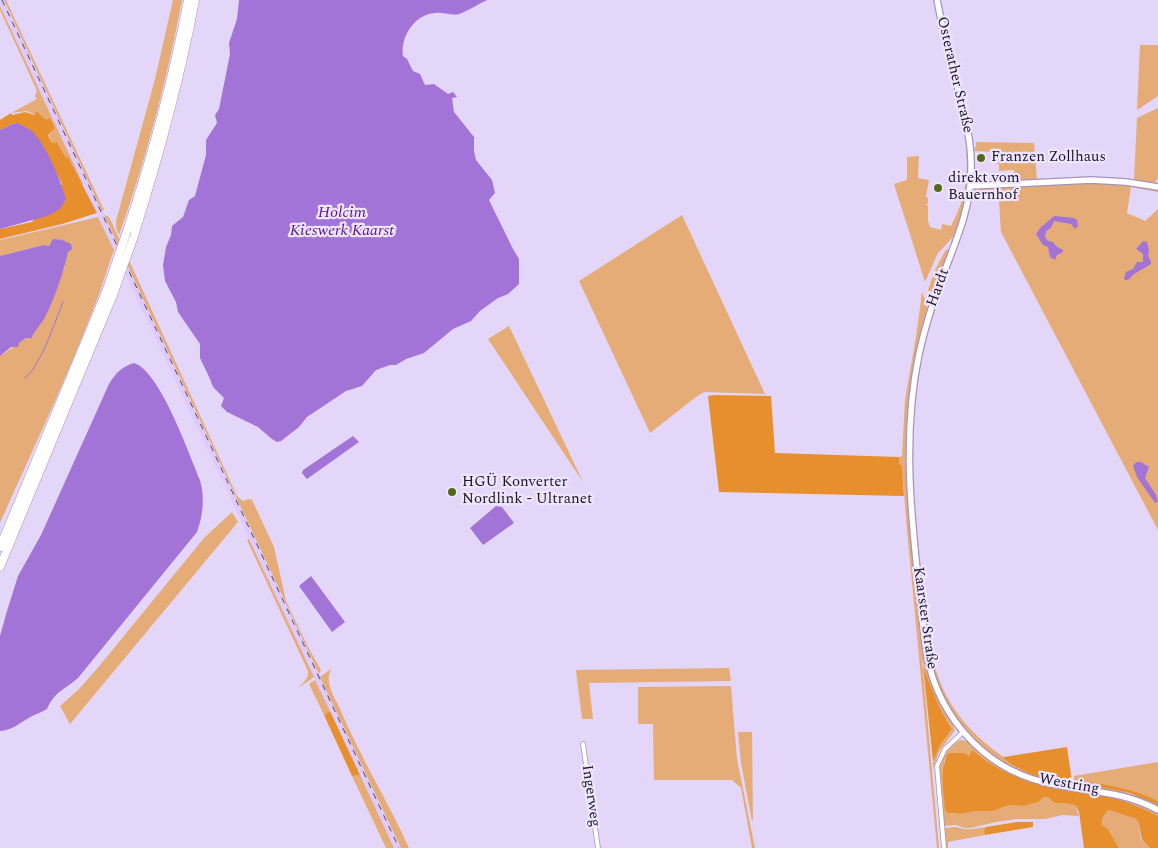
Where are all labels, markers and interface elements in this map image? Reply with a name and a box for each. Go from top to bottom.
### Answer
street label: Osterather Straße [932,15,976,135]
place label: Franzen Zollhaus [991,149,1106,167]
marker: Franzen Zollhaus [975,152,987,164]
place label: direkt vom Bauernhof [948,170,1020,205]
marker: direkt vom Bauernhof [932,182,944,194]
water label: Holcim Kieswerk Kaarst [290,204,394,242]
street label: Hardt [924,267,954,309]
place label: HGÜ Konverter Nordlink - Ultranet [462,474,592,509]
marker: HGÜ Konverter Nordlink - Ultranet [446,486,458,498]
street label: Kaarster Straße [908,566,940,670]
street label: Ingerweg [577,764,603,828]
street label: Westring [1037,771,1101,799]

